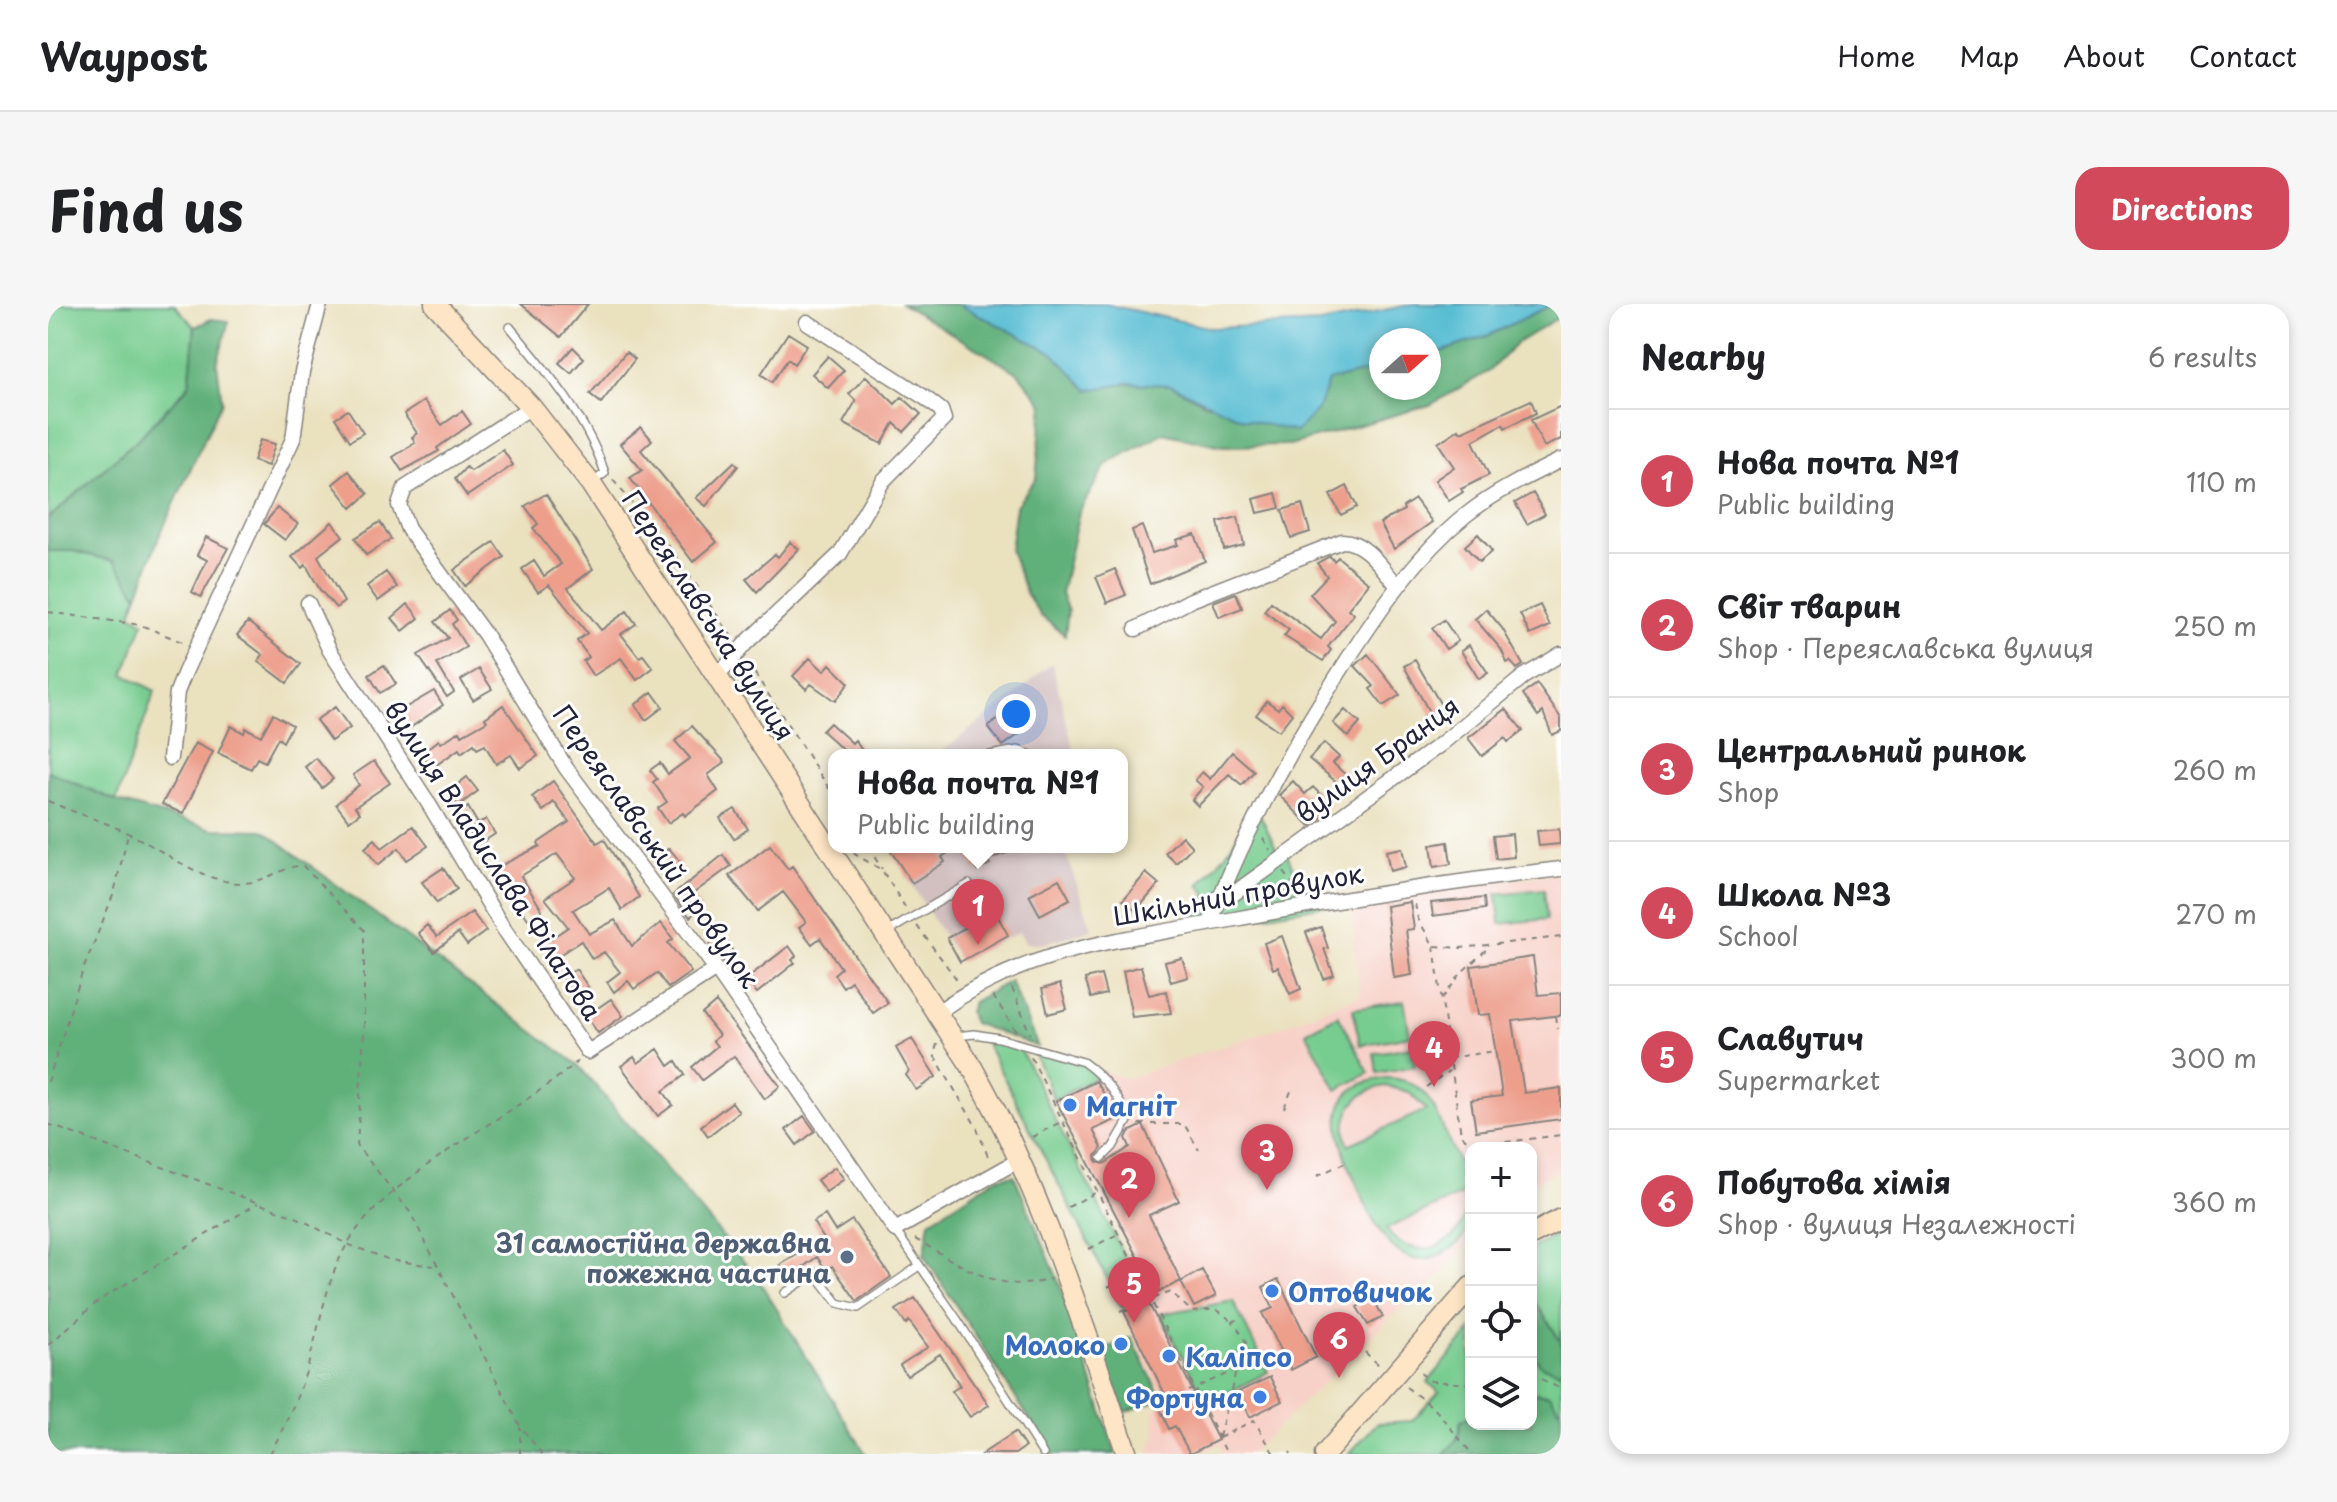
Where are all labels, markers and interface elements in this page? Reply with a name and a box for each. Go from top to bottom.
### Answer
text: Waypost [40,27,208,84]
text: Home [1837,34,1915,77]
text: Map [1959,34,2019,77]
text: About [2063,34,2145,77]
text: Contact [2189,34,2297,77]
text: Find us [48,166,244,251]
button: Directions [2075,167,2289,250]
north arrow [1369,328,1441,400]
text: Nearby [1641,330,1766,382]
text: 6 results [2148,337,2257,376]
text: Нова почта №1 [1717,439,1959,484]
text: 1 [1661,462,1673,501]
text: 110 m [2186,462,2257,501]
street label: Переяславська вулиця [613,482,805,748]
text: Public building [1717,484,1895,523]
text: Світ тварин [1717,583,1901,628]
text: 2 [1658,606,1676,645]
text: 250 m [2173,606,2257,645]
text: Shop · Переяславська вулиця [1717,628,2094,667]
street label: вулиця Бранця [1287,686,1467,832]
street label: вулиця Владислава Філатова [376,692,613,1028]
your location [996,694,1036,734]
street label: Переяславський провулок [544,697,770,996]
text: Центральний ринок [1717,727,2026,772]
popup [828,749,1128,853]
text: 3 [1658,750,1676,789]
text: 260 m [2173,750,2257,789]
text: Нова почта №1 [857,759,1099,804]
text: Shop [1717,772,1779,811]
text: Public building [857,804,1035,843]
street label: Шкільний провулок [1110,853,1367,935]
text: Школа №3 [1717,871,1891,916]
pin: 1 [952,879,1004,945]
text: 4 [1658,894,1676,933]
text: 270 m [2176,894,2257,933]
text: School [1717,916,1799,955]
text: Славутич [1717,1015,1864,1060]
pin: 4 [1408,1021,1460,1087]
text: 5 [1659,1038,1675,1077]
text: 300 m [2170,1038,2257,1077]
text: Supermarket [1717,1060,1880,1099]
place label: Магніт [1086,1086,1177,1125]
marker: Магніт [1061,1096,1079,1114]
pin: 3 [1241,1124,1293,1190]
map controls [1465,1142,1537,1430]
button: + [1465,1142,1537,1214]
pin: 2 [1103,1152,1155,1218]
text: Побутова хімія [1717,1159,1951,1204]
text: 6 [1658,1182,1676,1221]
text: 360 m [2172,1182,2257,1221]
text: Shop · вулиця Незалежності [1717,1204,2076,1243]
button: − [1465,1214,1537,1286]
place label: 31 самостійна державна пожежна частина [496,1223,831,1292]
marker: 31 самостійна державна пожежна частина [838,1248,856,1266]
pin: 5 [1108,1257,1160,1323]
place label: Оптовичок [1288,1272,1432,1311]
marker: Оптовичок [1263,1282,1281,1300]
button: locate [1465,1286,1537,1358]
pin: 6 [1313,1312,1365,1378]
place label: Молоко [1005,1325,1105,1364]
marker: Молоко [1112,1335,1130,1353]
place label: Каліпсо [1185,1337,1292,1376]
marker: Каліпсо [1160,1347,1178,1365]
button: layers [1465,1358,1537,1430]
place label: Фортуна [1126,1378,1244,1417]
marker: Фортуна [1251,1388,1269,1406]

